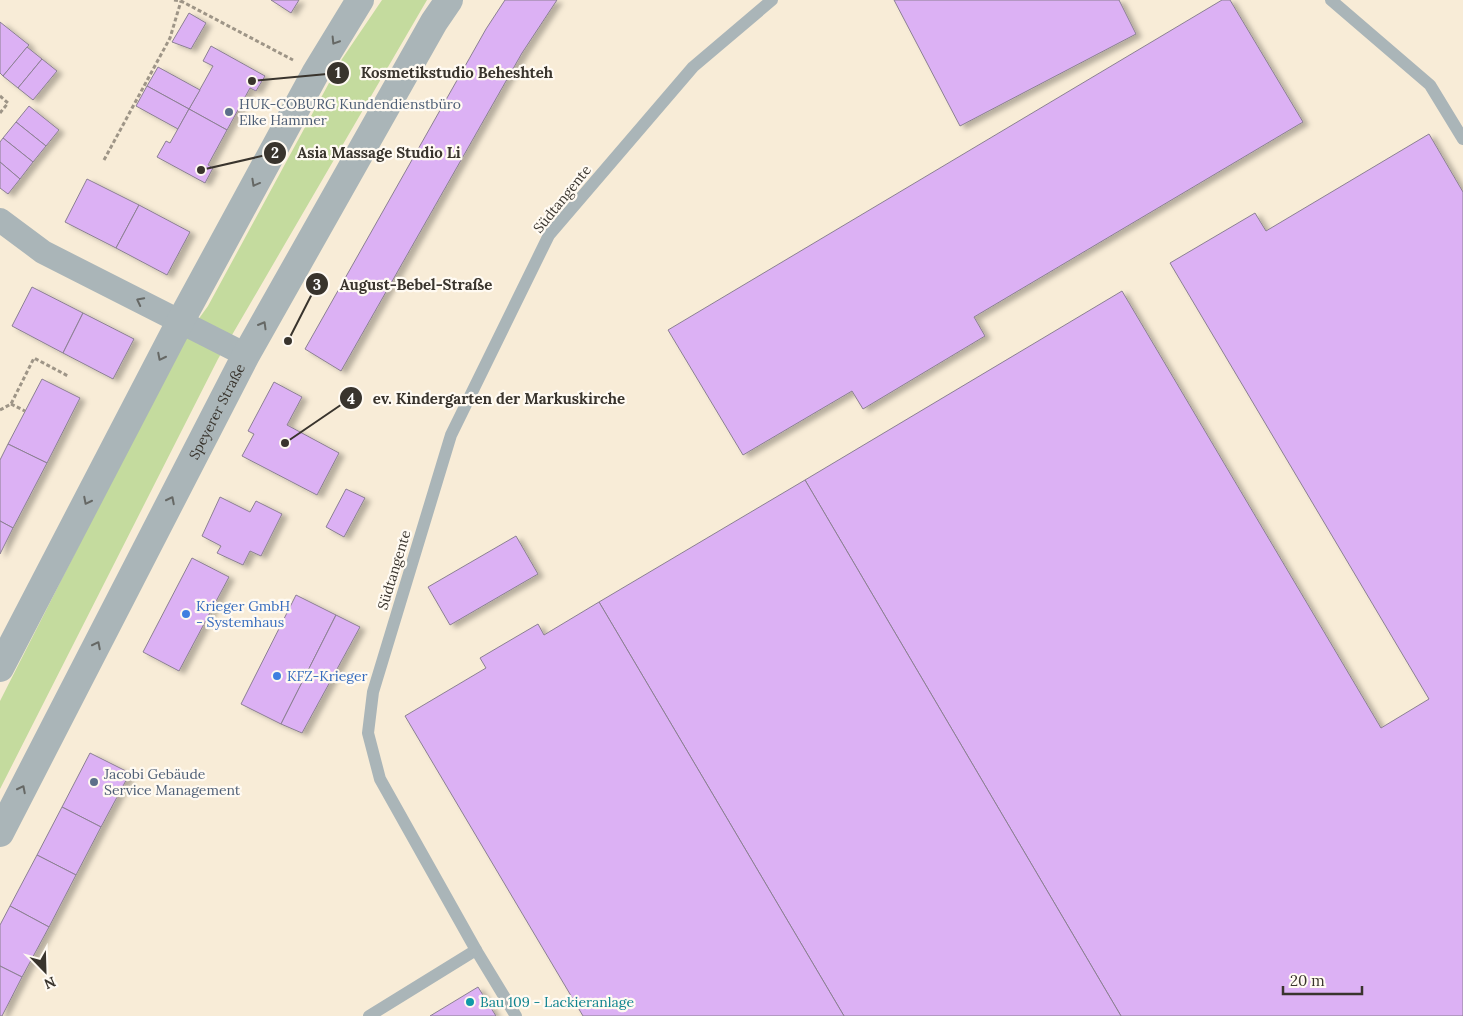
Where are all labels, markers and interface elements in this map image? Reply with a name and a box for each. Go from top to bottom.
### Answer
one-way arrow [331,36,341,45]
callout: Kosmetikstudio Beheshteh [326,58,563,88]
text: 1 [335,63,341,82]
text: Kosmetikstudio Beheshteh [361,63,554,82]
place label: HUK-COBURG Kundendienstbüro Elke Hammer [239,95,461,129]
marker: HUK-COBURG Kundendienstbüro Elke Hammer [223,106,235,118]
callout: Asia Massage Studio Li [262,138,471,168]
text: 2 [271,143,279,162]
text: Asia Massage Studio Li [297,143,461,162]
street label: Südtangente [529,161,595,237]
one-way arrow [252,178,262,187]
callout: August-Bebel-Straße [305,269,502,299]
text: 3 [313,275,321,294]
text: August-Bebel-Straße [340,275,492,294]
one-way arrow [136,297,145,307]
one-way arrow [256,322,266,331]
one-way arrow [157,352,167,361]
street label: Speyerer Straße [185,360,249,463]
callout: ev. Kindergarten der Markuskirche [338,383,636,413]
text: 4 [347,389,355,408]
text: ev. Kindergarten der Markuskirche [373,389,625,408]
one-way arrow [83,496,93,505]
one-way arrow [165,497,175,506]
street label: Südtangente [373,528,415,612]
place label: Krieger GmbH - Systemhaus [196,597,290,631]
marker: Krieger GmbH - Systemhaus [180,608,192,620]
one-way arrow [91,641,101,650]
place label: KFZ-Krieger [287,667,368,685]
marker: KFZ-Krieger [271,670,283,682]
place label: Jacobi Gebäude Service Management [103,765,241,799]
marker: Jacobi Gebäude Service Management [88,776,100,788]
one-way arrow [16,786,26,795]
north arrow [20,946,70,996]
scale bar [1283,964,1362,996]
text: 20 m [1290,971,1325,990]
text: N [41,973,59,993]
place label: Bau 109 - Lackieranlage [480,993,634,1011]
marker: Bau 109 - Lackieranlage [464,996,476,1008]

